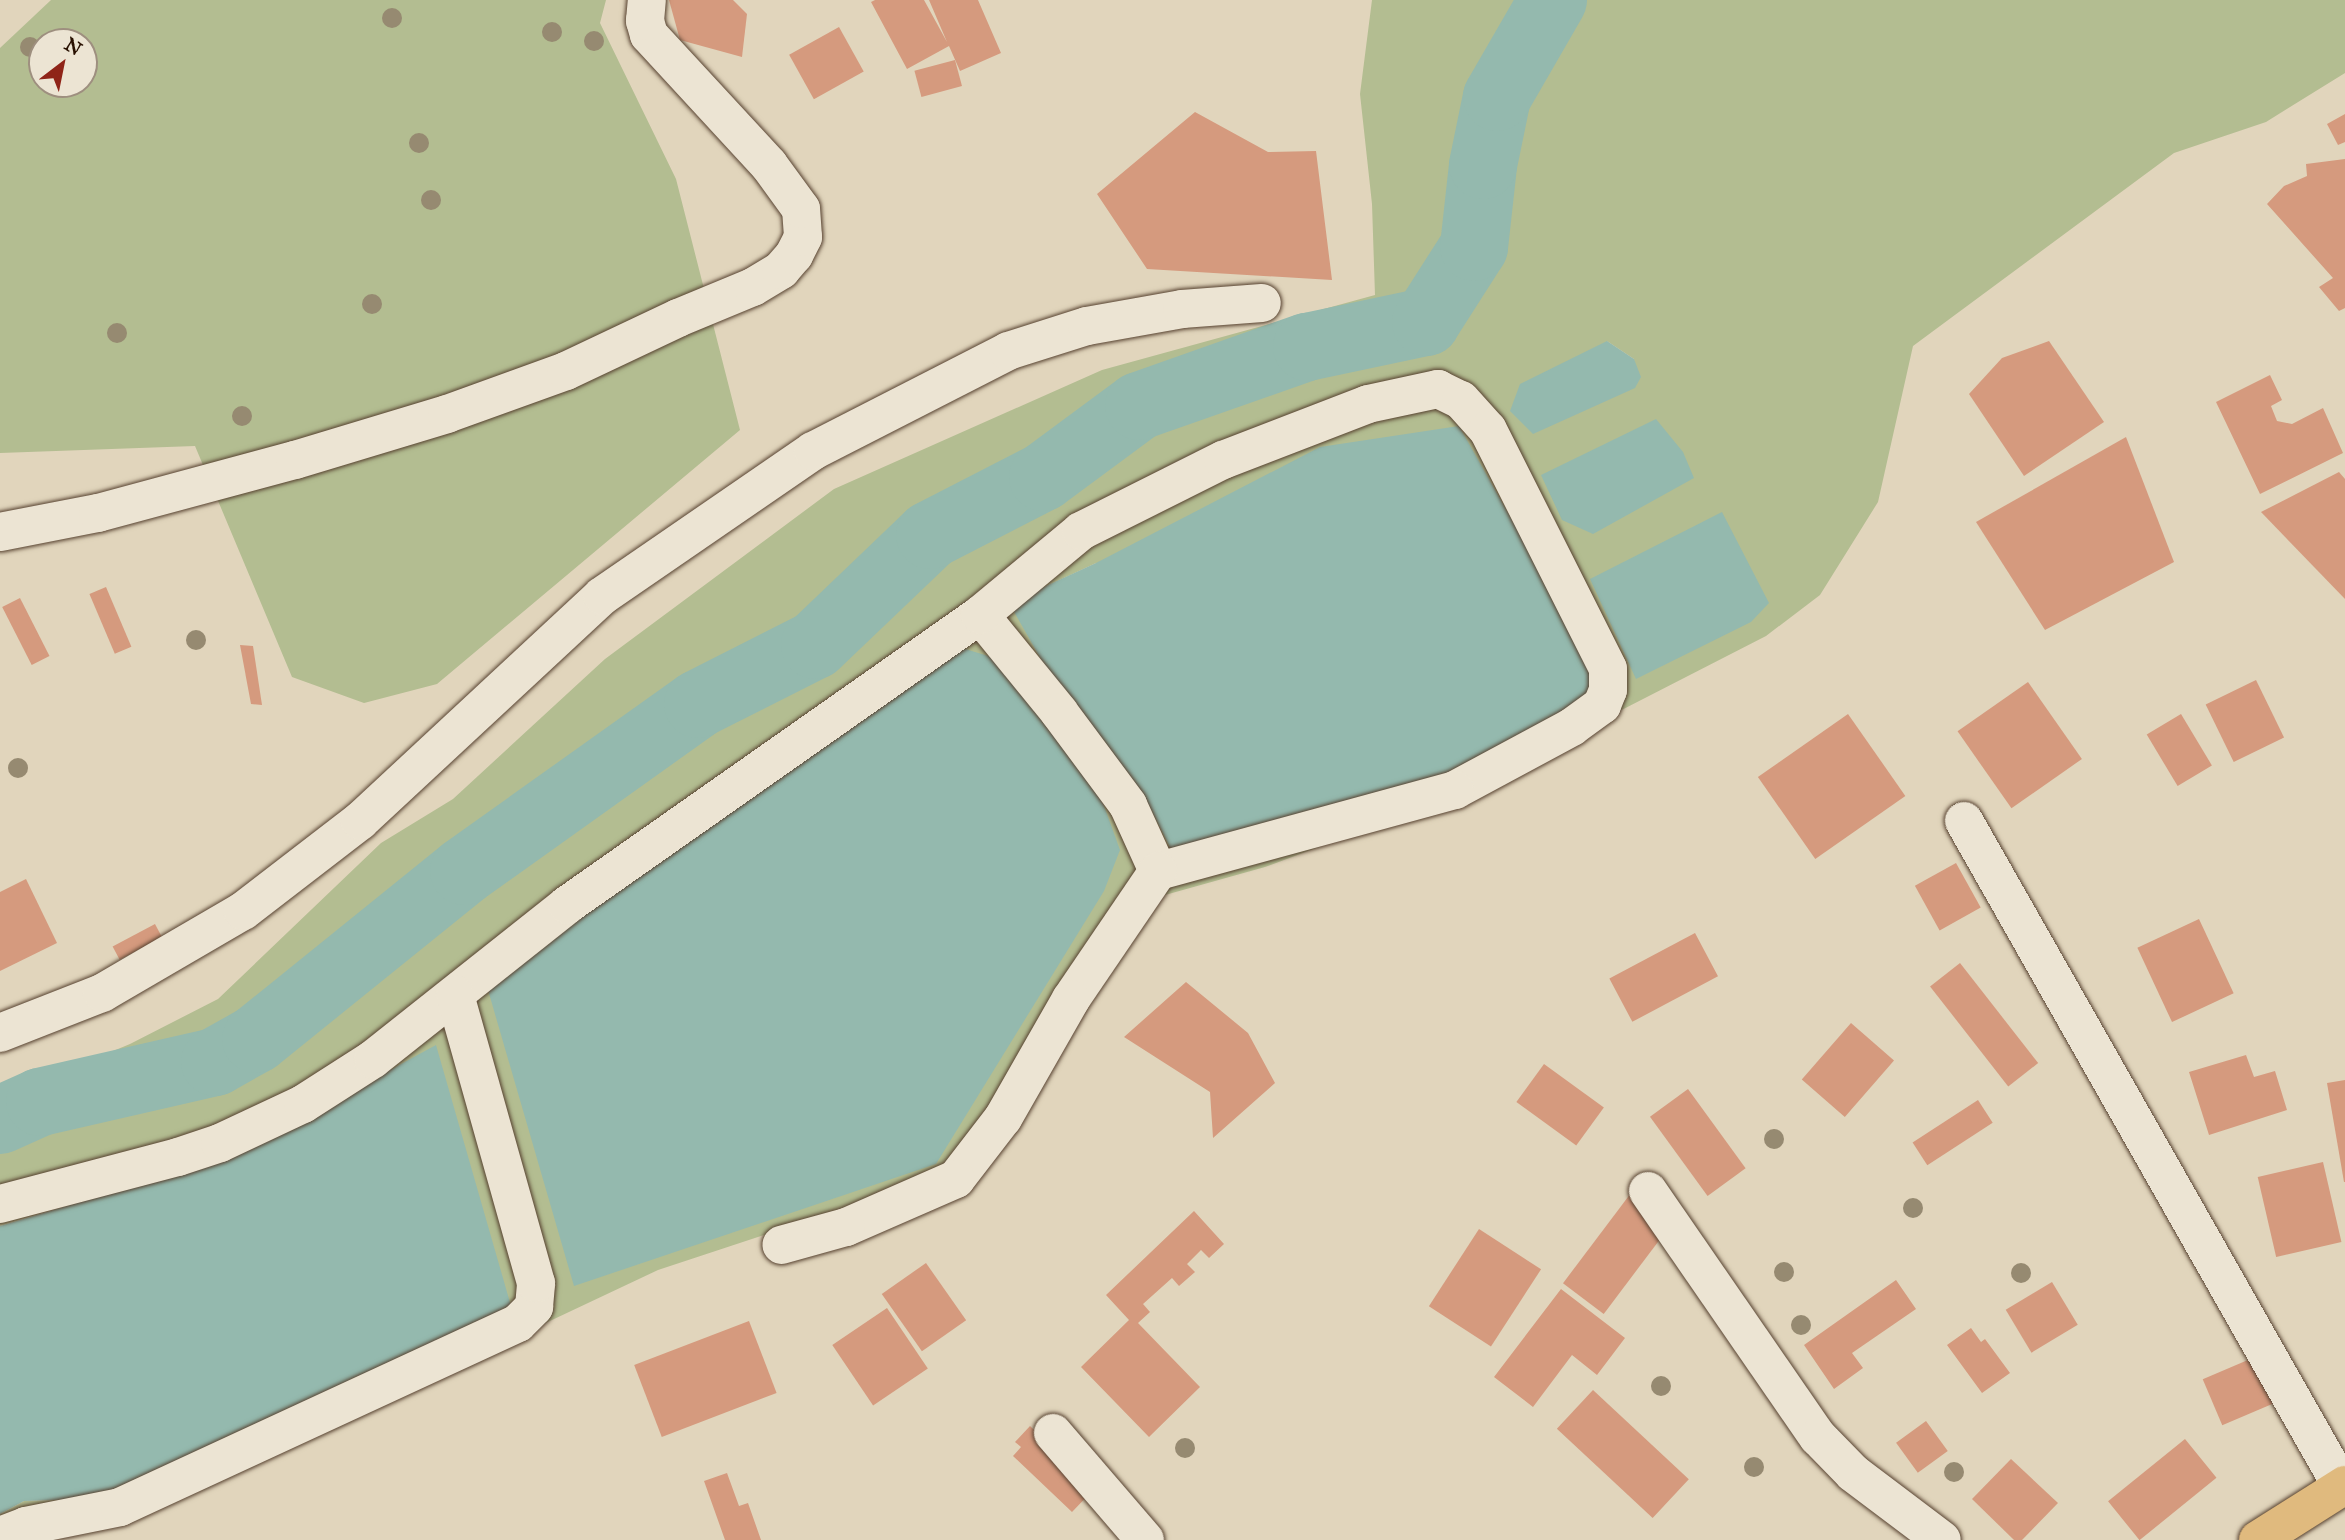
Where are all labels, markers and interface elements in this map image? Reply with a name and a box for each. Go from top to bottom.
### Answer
north arrow [28,28,98,98]
text: N [60,32,86,60]

